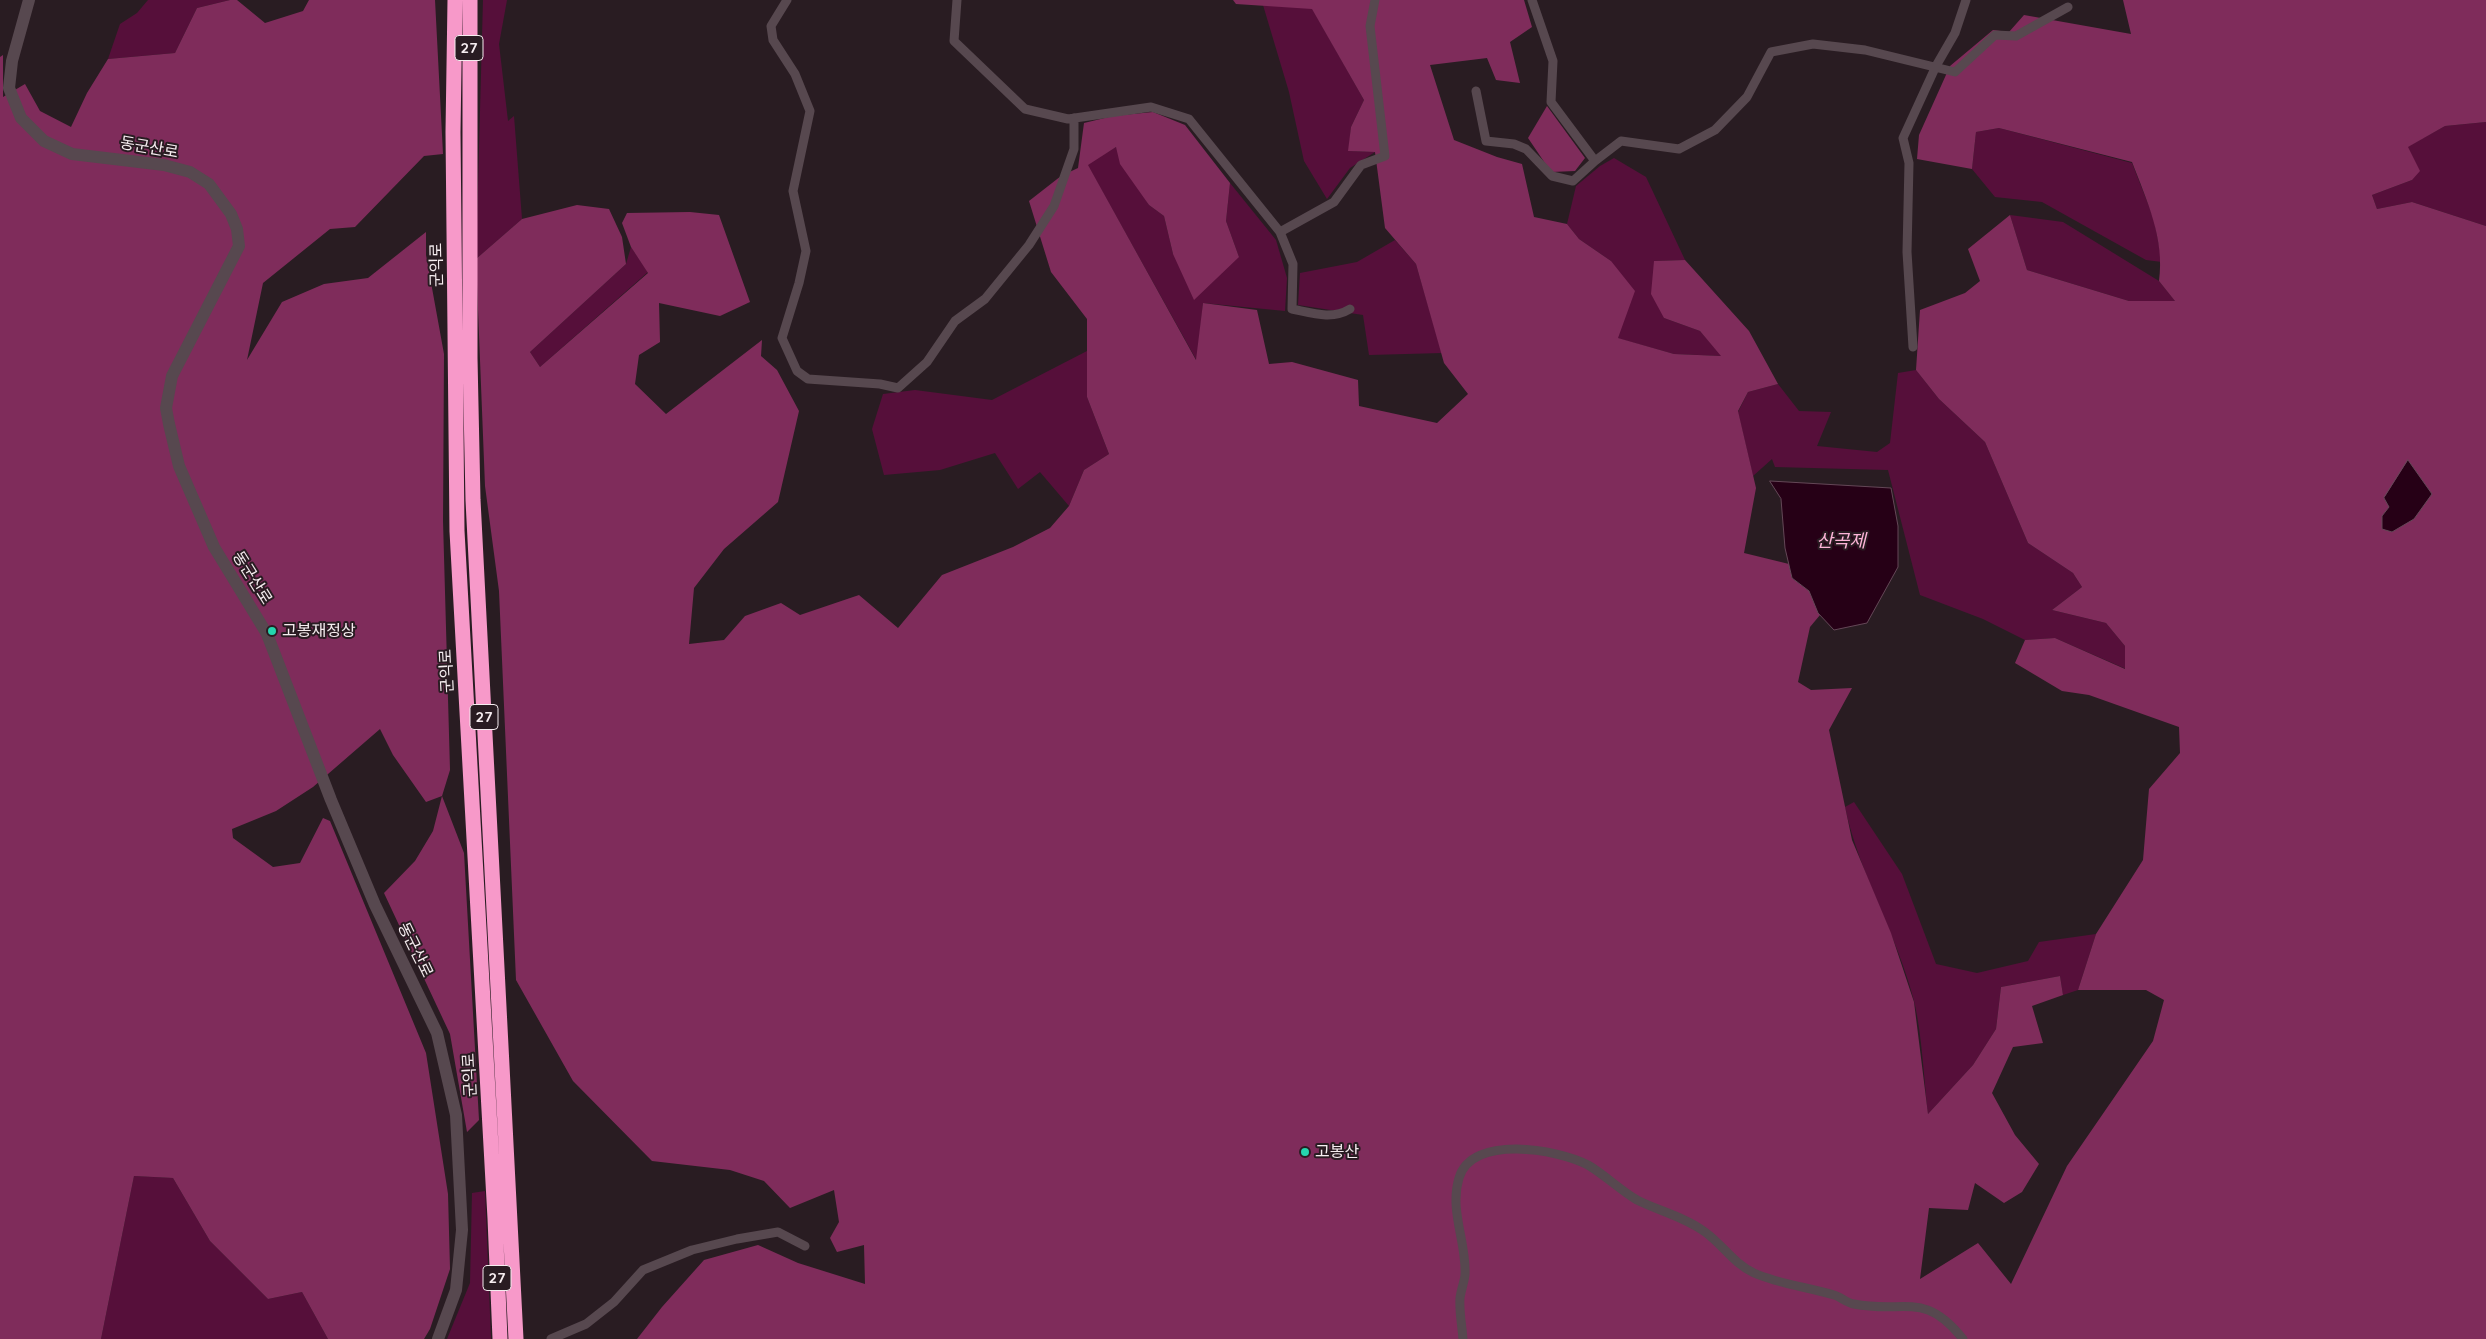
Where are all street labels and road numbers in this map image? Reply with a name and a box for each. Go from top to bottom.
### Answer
road number: 27 [455,36,483,60]
street label: 동군산로 [118,133,180,163]
street label: 군익로 [427,243,447,287]
street label: 동군산로 [228,548,276,608]
street label: 군익로 [436,648,458,694]
road number: 27 [470,704,498,730]
street label: 동군산로 [393,919,437,981]
street label: 군익로 [459,1052,481,1098]
road number: 27 [483,1266,511,1290]

